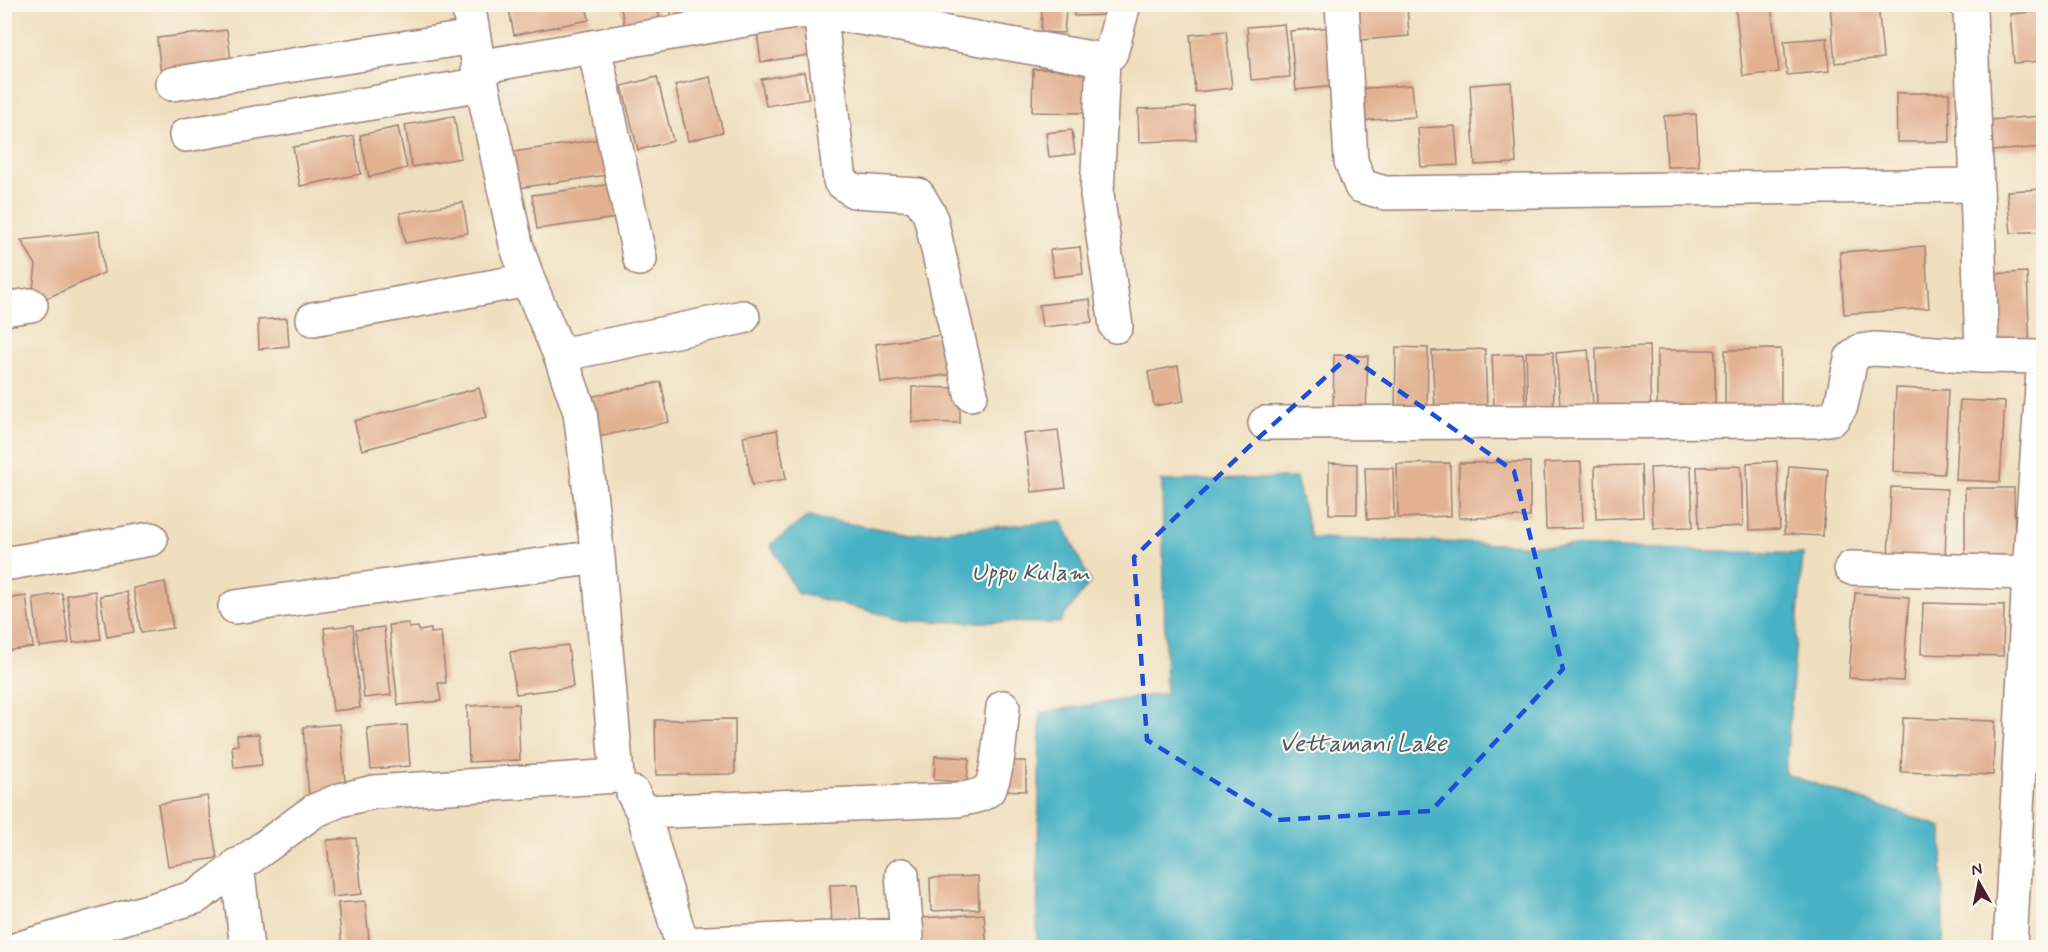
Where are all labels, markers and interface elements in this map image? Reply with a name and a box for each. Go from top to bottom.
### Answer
water label: Uppu Kulam [972,558,1091,589]
water label: Vettamani Lake [1279,729,1448,760]
north arrow [1949,853,2009,913]
text: N [1970,858,1984,881]

